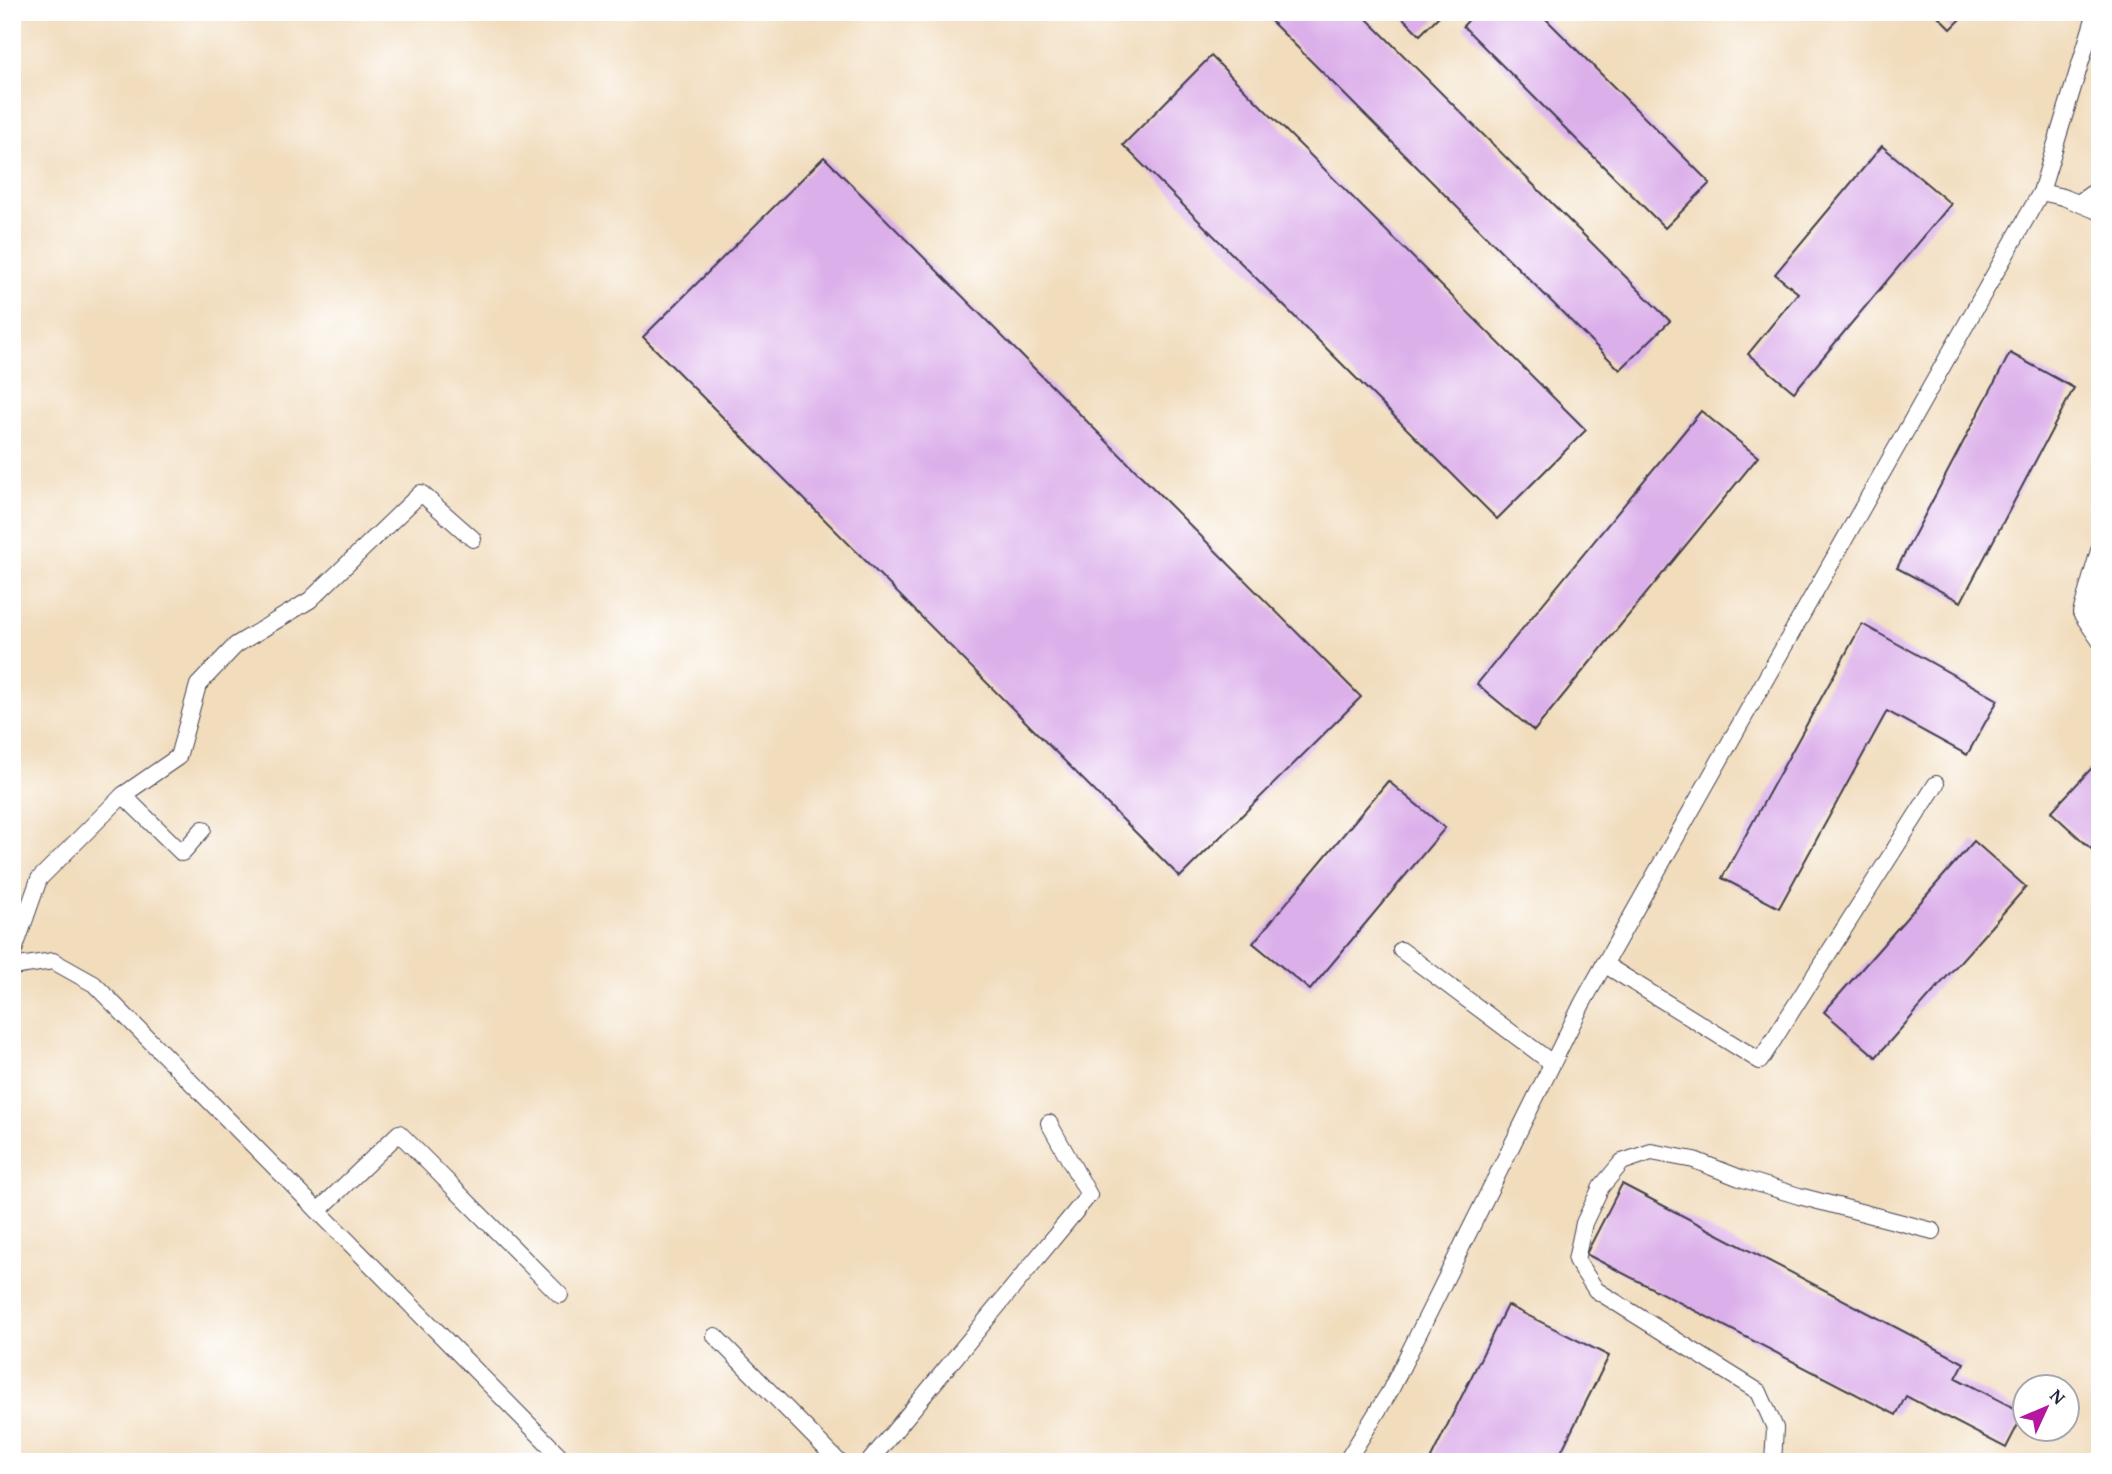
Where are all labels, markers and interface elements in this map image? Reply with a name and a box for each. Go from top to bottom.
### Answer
north arrow [2010,1372,2080,1442]
text: N [2044,1382,2073,1411]

